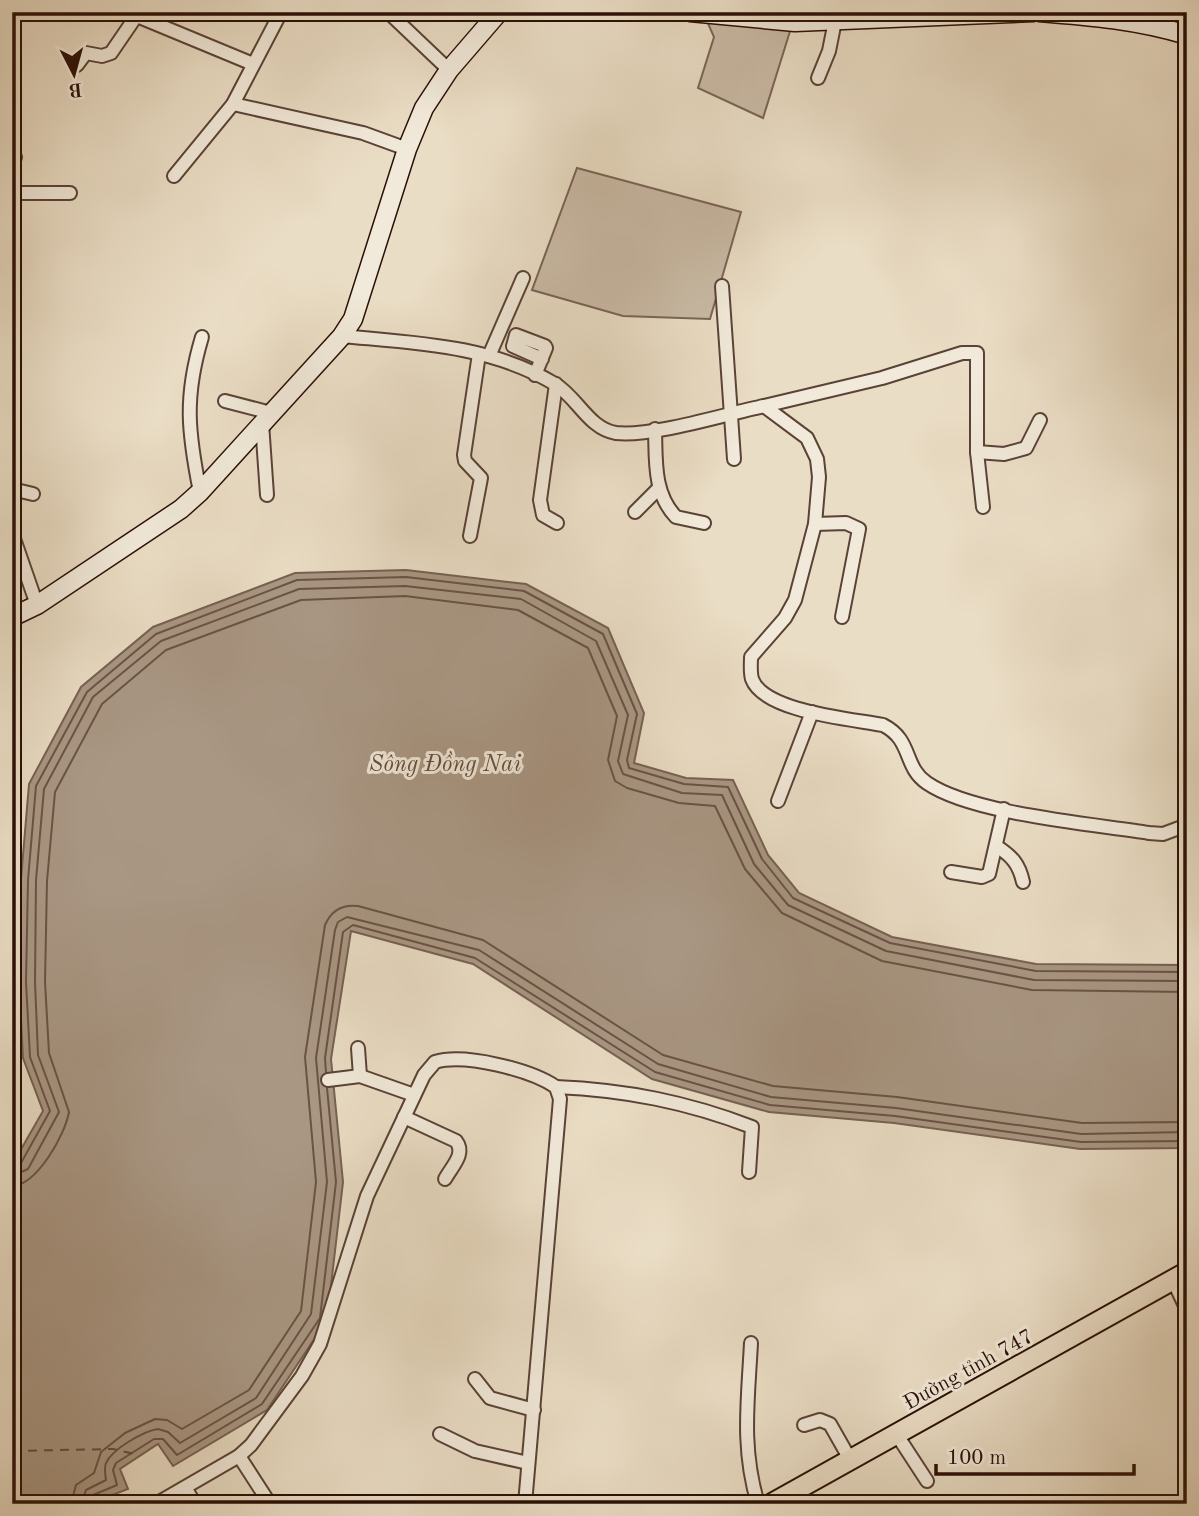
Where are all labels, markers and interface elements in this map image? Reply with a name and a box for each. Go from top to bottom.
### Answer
north arrow [38,38,108,108]
text: B [68,78,83,99]
water label: Sông Đồng Nai [369,751,521,777]
street label: Đường tỉnh 747 [900,1326,1037,1415]
scale bar [936,1432,1134,1476]
text: 100 m [947,1448,1006,1469]

